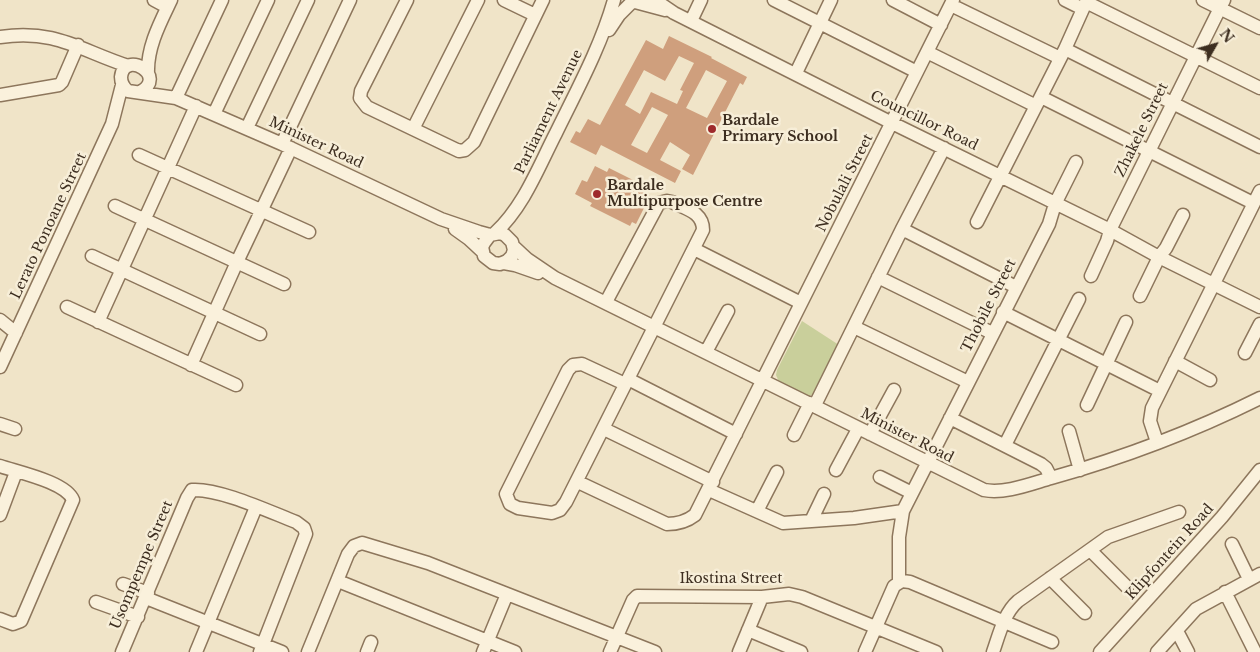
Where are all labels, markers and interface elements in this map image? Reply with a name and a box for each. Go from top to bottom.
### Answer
north arrow [1190,20,1240,70]
text: N [1216,25,1238,46]
street label: Parliament Avenue [512,47,586,177]
street label: Zhakele Street [1112,80,1172,180]
street label: Councillor Road [867,88,981,154]
place label: Bardale Primary School [722,113,838,146]
street label: Minister Road [266,114,366,172]
marker: Bardale Primary School [706,123,718,135]
street label: Nobulali Street [813,131,877,235]
street label: Lerato Ponoane Street [8,150,90,302]
place label: Bardale Multipurpose Centre [607,178,762,210]
marker: Bardale Multipurpose Centre [591,188,603,200]
street label: Thobile Street [958,256,1020,356]
street label: Minister Road [858,405,956,467]
street label: Usompempe Street [107,498,177,632]
street label: Klipfontein Road [1123,501,1217,603]
street label: Ikostina Street [679,571,783,587]

